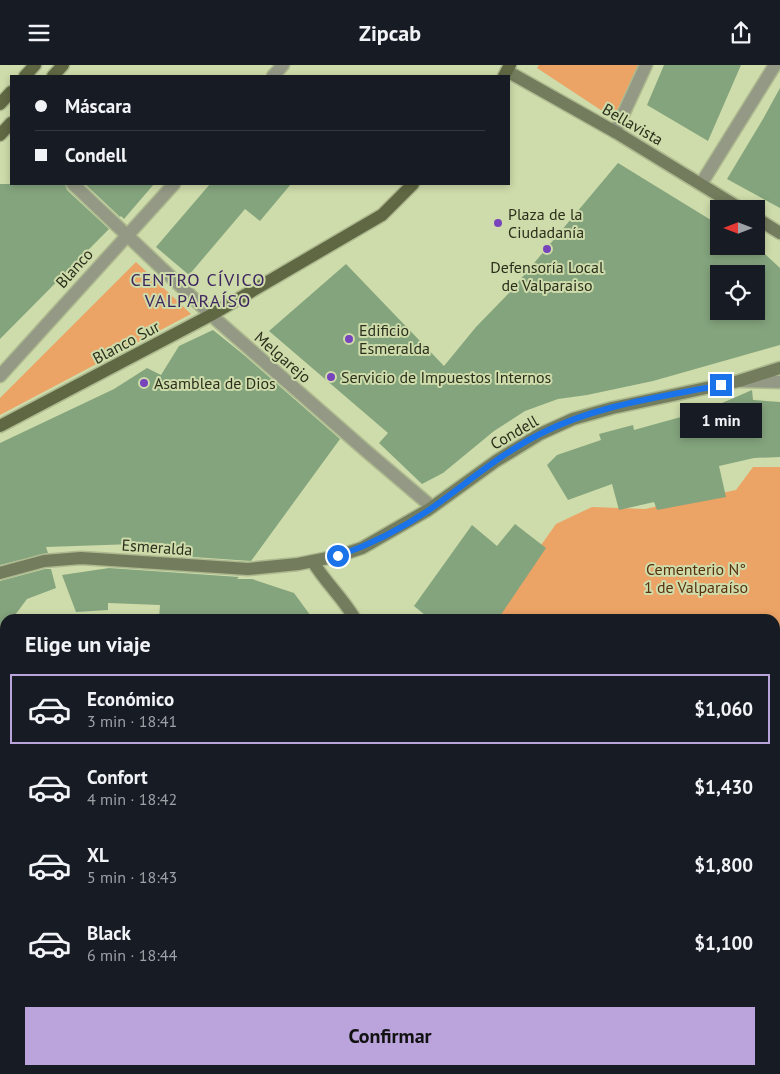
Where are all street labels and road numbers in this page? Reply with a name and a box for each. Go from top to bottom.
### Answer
street label: Bellavista [599,99,667,149]
street label: Blanco [51,244,97,292]
street label: Blanco Sur [89,316,163,368]
street label: Melgarejo [251,327,315,387]
street label: Condell [486,410,542,454]
street label: Esmeralda [121,535,193,559]

